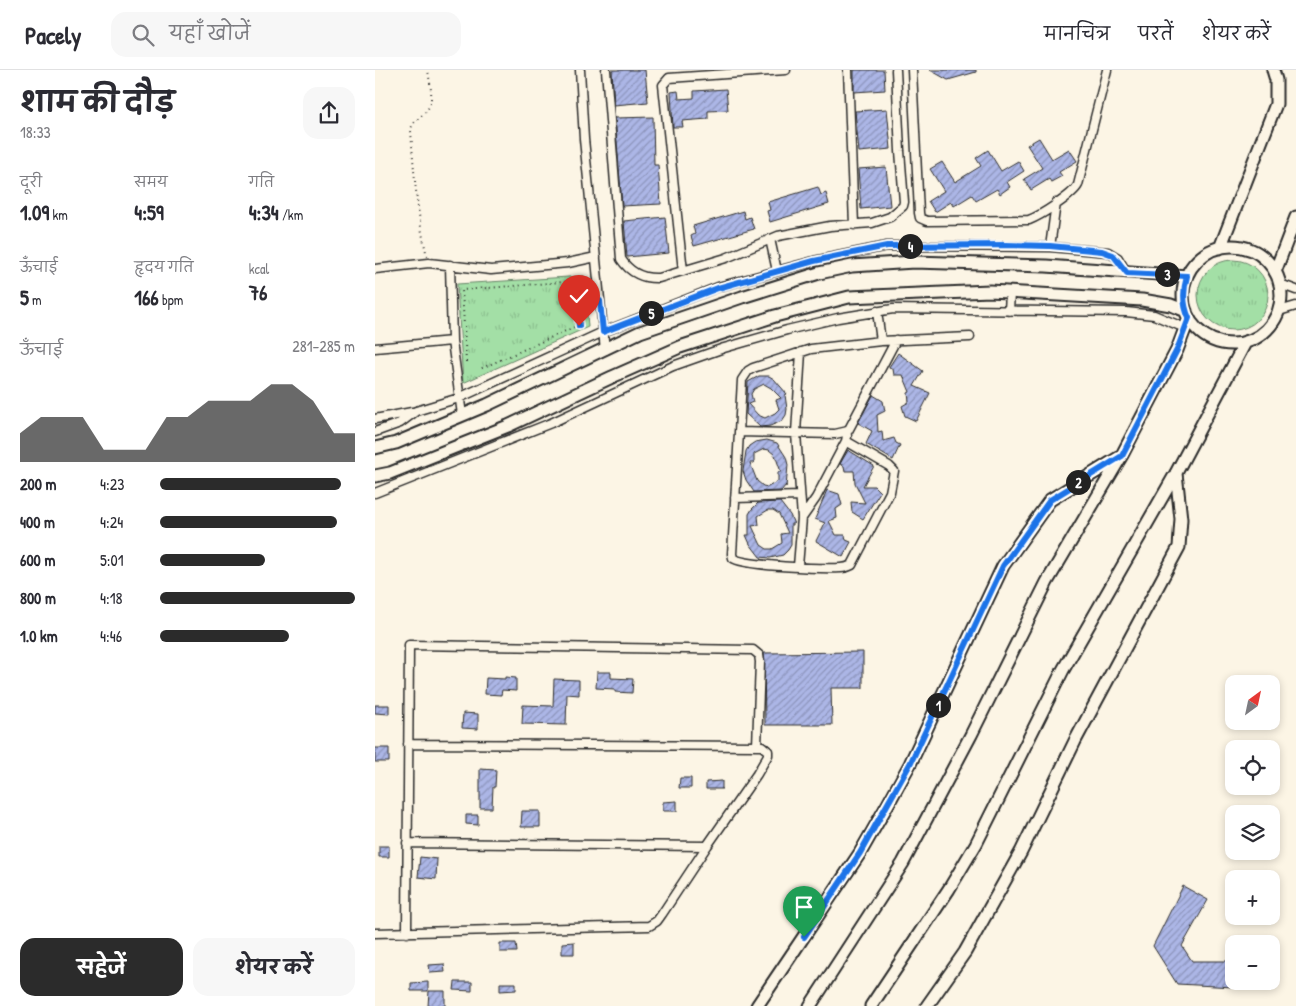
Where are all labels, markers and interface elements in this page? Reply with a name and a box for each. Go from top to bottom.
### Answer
search box [111,12,461,57]
text: Pacely [25,19,81,51]
text: यहाँ खोजें [169,20,251,46]
icon: search [129,21,157,49]
text: मानचित्र [1044,21,1110,46]
text: परतें [1138,21,1173,46]
text: शेयर करें [1201,21,1271,46]
text: शाम की दौड़ [20,83,175,121]
button: share [303,87,355,139]
text: 18:33 [20,121,51,143]
text: दूरी [20,172,42,191]
text: समय [134,172,168,191]
text: गति [249,172,274,191]
text: 1.09 [20,198,49,227]
text: 4:59 [134,198,164,227]
text: 4:34 [249,198,279,227]
text: km [49,205,68,224]
text: /km [279,205,303,224]
pin: 4 [897,234,923,258]
text: 4 [908,237,913,256]
text: ऊँचाई [20,257,58,276]
text: हृदय गति [134,257,193,276]
text: kcal [249,259,269,278]
pin: 3 [1155,262,1179,286]
text: 3 [1164,265,1171,284]
pin [558,275,600,326]
text: 76 [249,278,267,307]
icon: check [565,282,593,310]
text: 5 [20,283,29,312]
text: 166 [134,283,159,312]
text: m [29,290,42,309]
text: bpm [159,290,183,309]
pin: 5 [639,300,663,326]
text: 5 [649,304,654,323]
text: 281–285 m [292,335,355,357]
text: ऊँचाई [20,338,63,360]
pin: 2 [1065,470,1091,494]
text: 200 m [20,473,56,495]
text: 4:23 [100,473,124,495]
text: 2 [1075,473,1082,492]
text: 400 m [20,511,55,533]
text: 4:24 [100,511,123,533]
text: 600 m [20,549,55,571]
text: 5:01 [100,549,123,571]
text: 800 m [20,587,56,609]
text: 4:18 [100,587,122,609]
text: 1.0 km [20,625,58,647]
text: 4:46 [100,625,122,647]
north arrow [1225,675,1280,730]
map controls [1225,675,1280,990]
pin: 1 [925,692,951,718]
text: 1 [936,696,941,715]
button: locate [1225,740,1280,795]
button: layers [1225,805,1280,860]
button: + [1225,870,1280,925]
pin [783,886,825,937]
icon: arrive [790,893,818,921]
button: − [1225,935,1280,990]
button: सहेजें [20,938,183,996]
button: शेयर करें [193,938,355,996]

